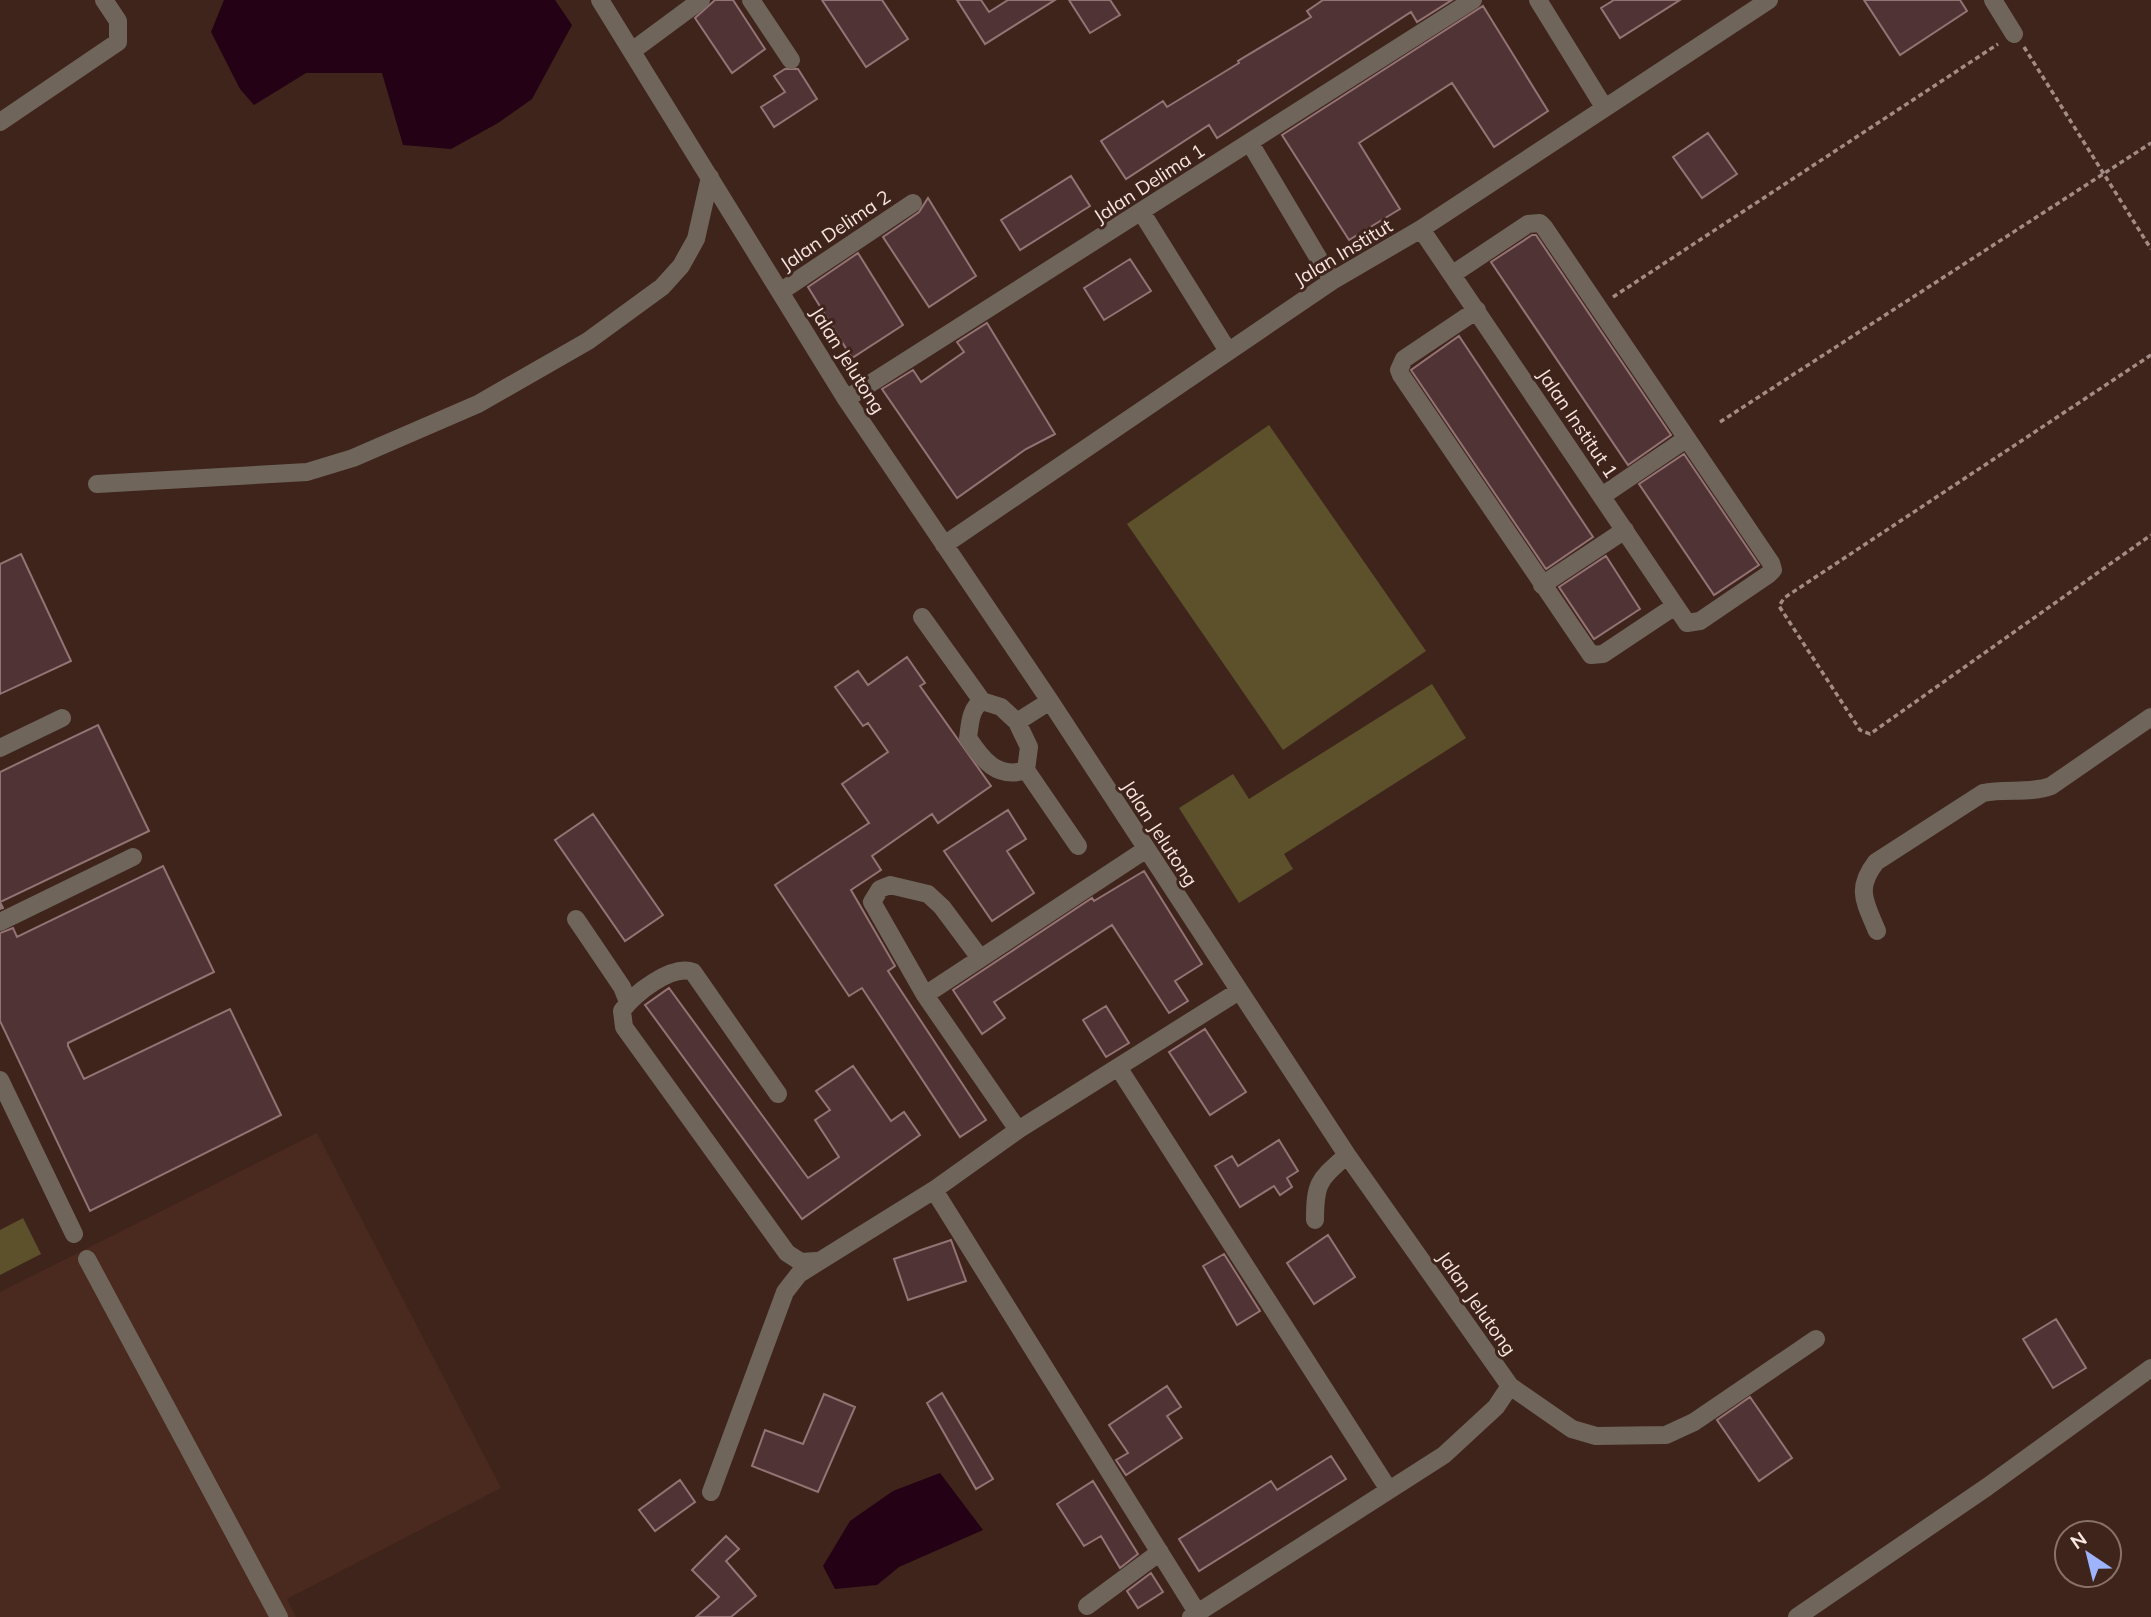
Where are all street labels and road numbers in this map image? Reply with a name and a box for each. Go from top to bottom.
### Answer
street label: Jalan Delima 1 [1089,138,1209,228]
street label: Jalan Delima 2 [775,184,895,276]
street label: Jalan Institut [1289,213,1397,291]
street label: Jalan Jelutong [806,302,890,418]
street label: Jalan Institut 1 [1533,364,1623,482]
street label: Jalan Jelutong [1117,775,1203,891]
street label: Jalan Jelutong [1432,1246,1522,1360]

